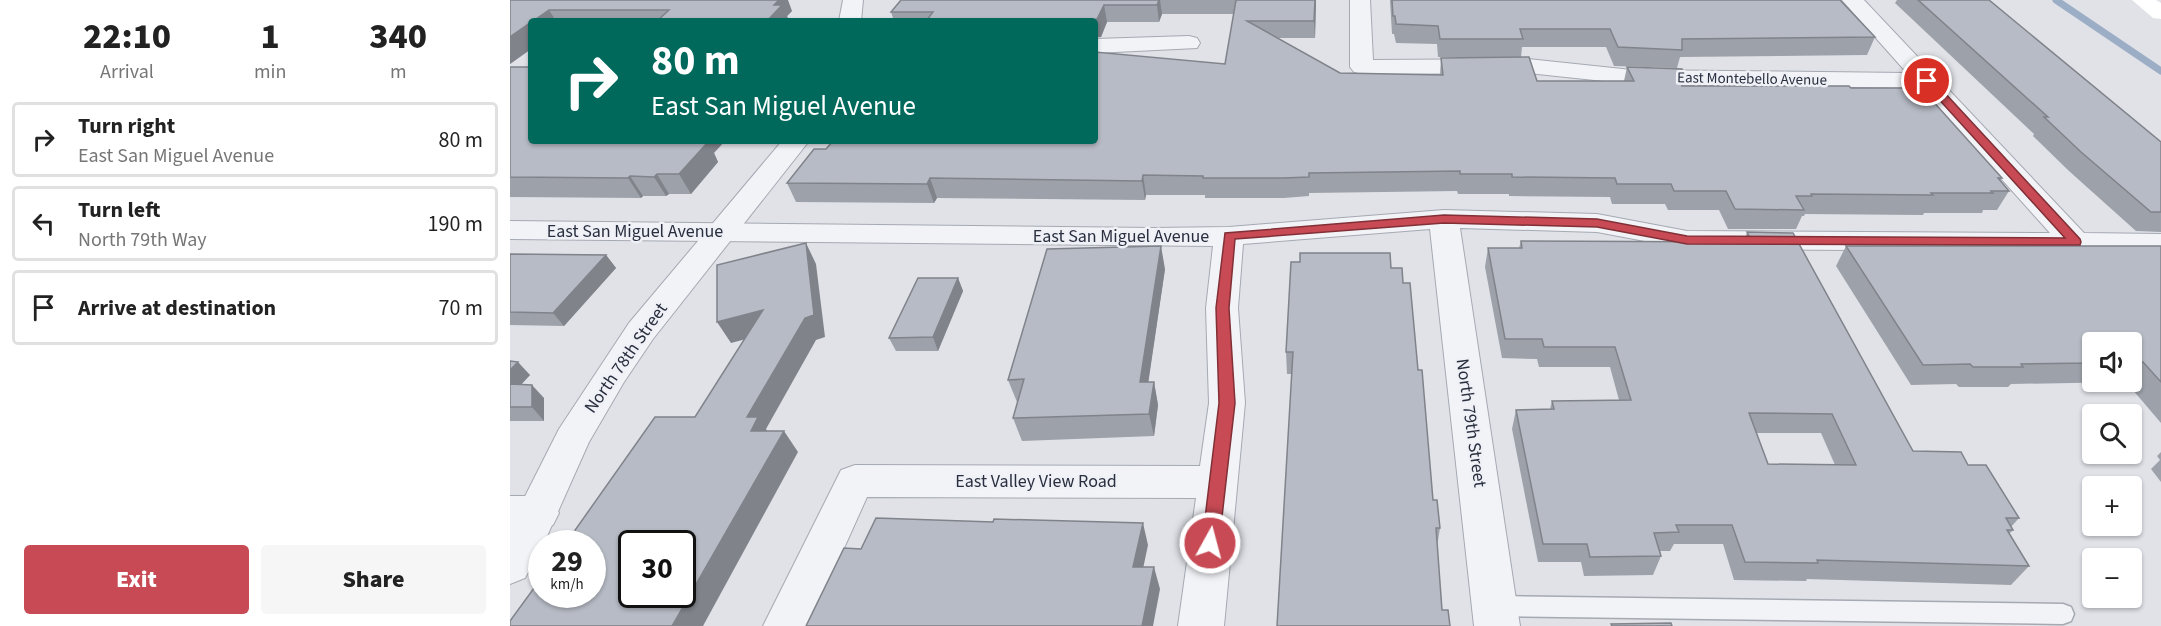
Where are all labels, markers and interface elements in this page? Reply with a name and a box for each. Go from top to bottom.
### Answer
text: 22:10 [83,11,171,62]
text: 1 [261,11,280,62]
text: 340 [369,11,427,62]
text: 80 m [651,31,740,91]
icon: right [552,42,630,120]
pin [1901,55,1952,106]
text: Arrival [100,58,154,86]
text: min [254,58,286,86]
text: m [390,58,406,86]
icon: arrive [1910,64,1943,97]
street label: East Montebello Avenue [1677,67,1827,91]
text: East San Miguel Avenue [651,87,916,126]
text: Turn right [78,110,175,142]
icon: right [27,123,60,156]
text: 80 m [438,124,483,156]
text: East San Miguel Avenue [78,142,274,170]
text: Turn left [78,194,160,226]
icon: left [27,207,60,240]
text: 190 m [428,208,483,240]
street label: East San Miguel Avenue [547,219,723,244]
street label: East San Miguel Avenue [1033,224,1209,249]
text: North 79th Way [78,226,207,254]
icon: arrive [27,291,60,324]
text: Arrive at destination [78,292,276,324]
text: 70 m [438,292,483,324]
street label: North 78th Street [579,298,673,418]
map controls [2082,332,2142,608]
button: sound [2082,332,2142,392]
street label: North 79th Street [1450,357,1492,489]
button: search [2082,404,2142,464]
street label: East Valley View Road [955,469,1117,494]
button: + [2082,476,2142,536]
position arrow [1178,511,1242,575]
speed limit sign: 30 [618,530,696,608]
text: 29 [551,540,583,583]
button: Exit [24,545,249,614]
button: Share [261,545,486,614]
button: − [2082,548,2142,608]
text: km/h [550,574,584,595]

